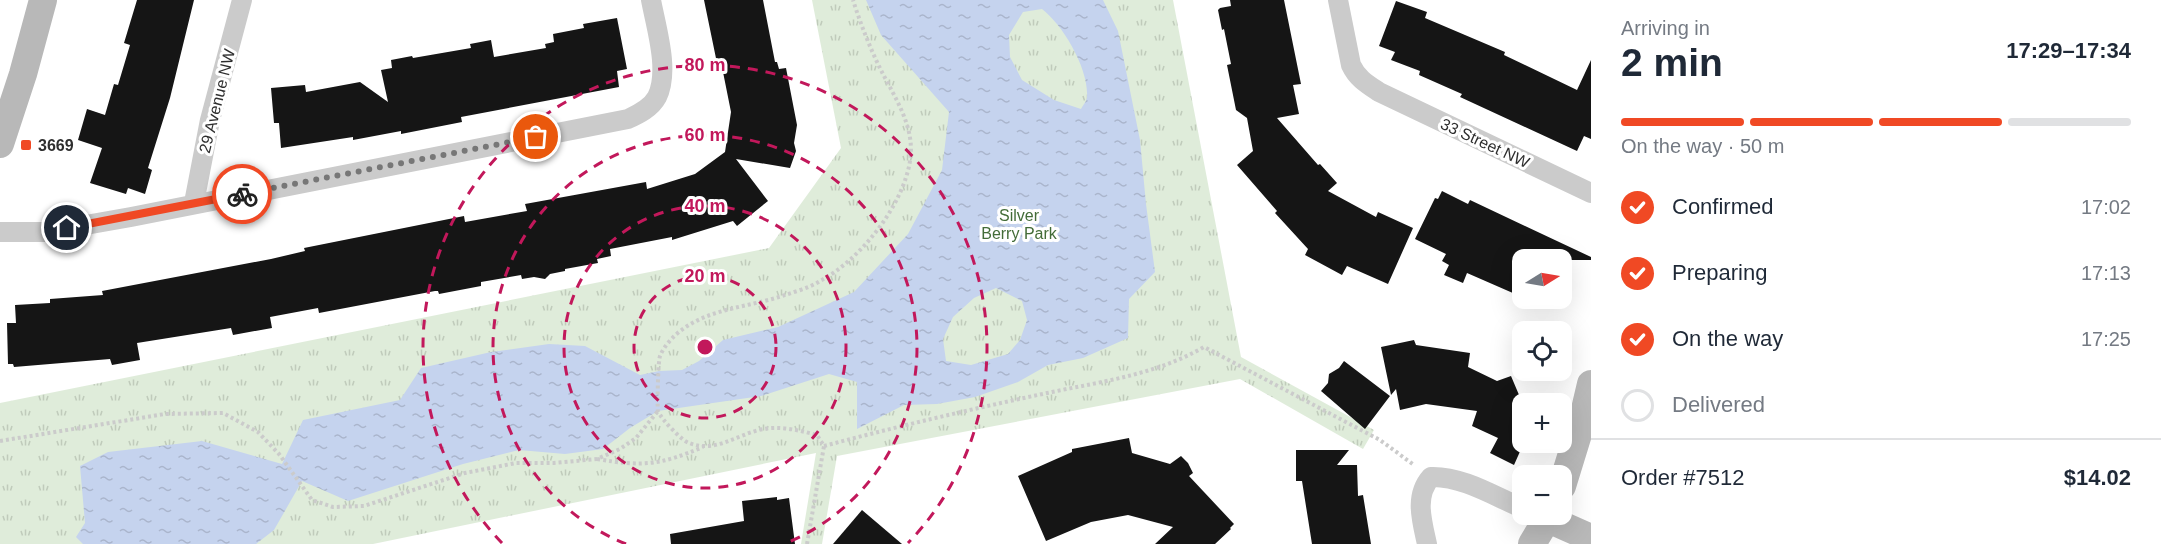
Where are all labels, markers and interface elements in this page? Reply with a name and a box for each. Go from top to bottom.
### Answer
text: Arriving in [1621,17,1710,39]
text: 17:29–17:34 [2006,38,2131,63]
text: 2 min [1621,41,1723,84]
street label: 29 Avenue NW [196,46,238,155]
text: 80 m [684,55,726,75]
pin [510,111,561,162]
street label: 33 Street NW [1438,115,1533,171]
icon: bag [519,120,552,153]
text: 60 m [684,125,726,145]
text: On the way · 50 m [1621,135,1784,157]
place label: 3669 [38,137,74,154]
marker: 3669 [19,138,33,152]
courier [212,164,272,224]
icon: bike [226,178,259,211]
icon: check [1621,191,1654,224]
text: Confirmed [1672,194,1773,219]
text: 40 m [684,196,726,216]
text: 17:02 [2081,196,2131,218]
pin [41,202,92,253]
park label: Silver Berry Park [981,207,1058,242]
icon: home [50,211,83,244]
north arrow [1512,249,1572,309]
map controls [1512,249,1572,525]
icon: check [1621,257,1654,290]
text: Preparing [1672,260,1767,285]
text: 17:13 [2081,262,2131,284]
text: 20 m [684,266,726,286]
button: locate [1512,321,1572,381]
icon: check [1621,323,1654,356]
text: On the way [1672,326,1783,351]
text: 17:25 [2081,328,2131,350]
centre of rings [695,337,715,357]
text: Delivered [1672,392,1765,417]
button: + [1512,393,1572,453]
button: − [1512,465,1572,525]
text: Order #7512 [1621,465,1745,490]
text: $14.02 [2064,465,2131,490]

